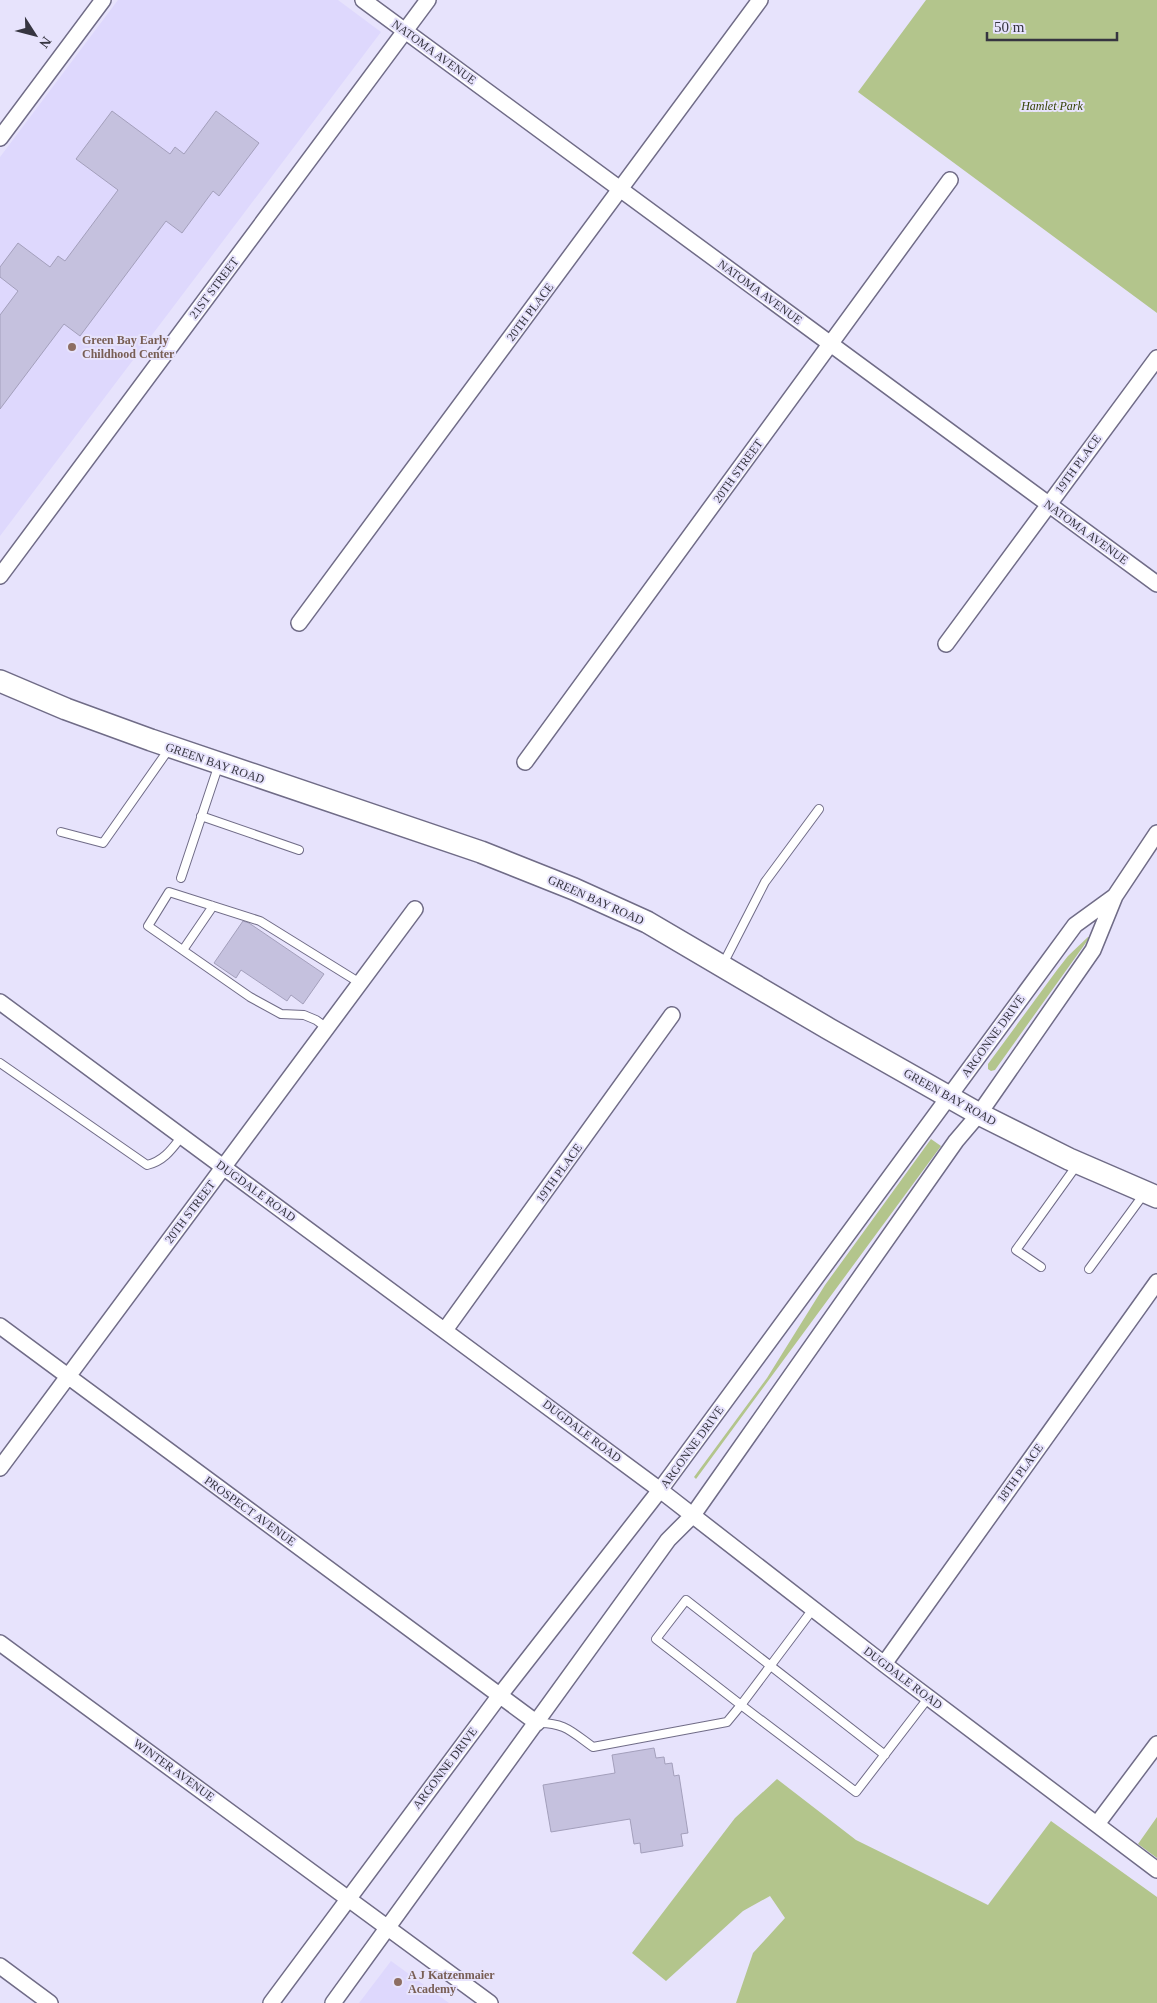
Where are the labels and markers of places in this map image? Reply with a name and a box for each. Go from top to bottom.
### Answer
place label: Green Bay Early Childhood Center [82,333,175,361]
marker: Green Bay Early Childhood Center [66,341,78,353]
place label: A J Katzenmaier Academy [408,1968,495,1996]
marker: A J Katzenmaier Academy [392,1976,404,1988]

